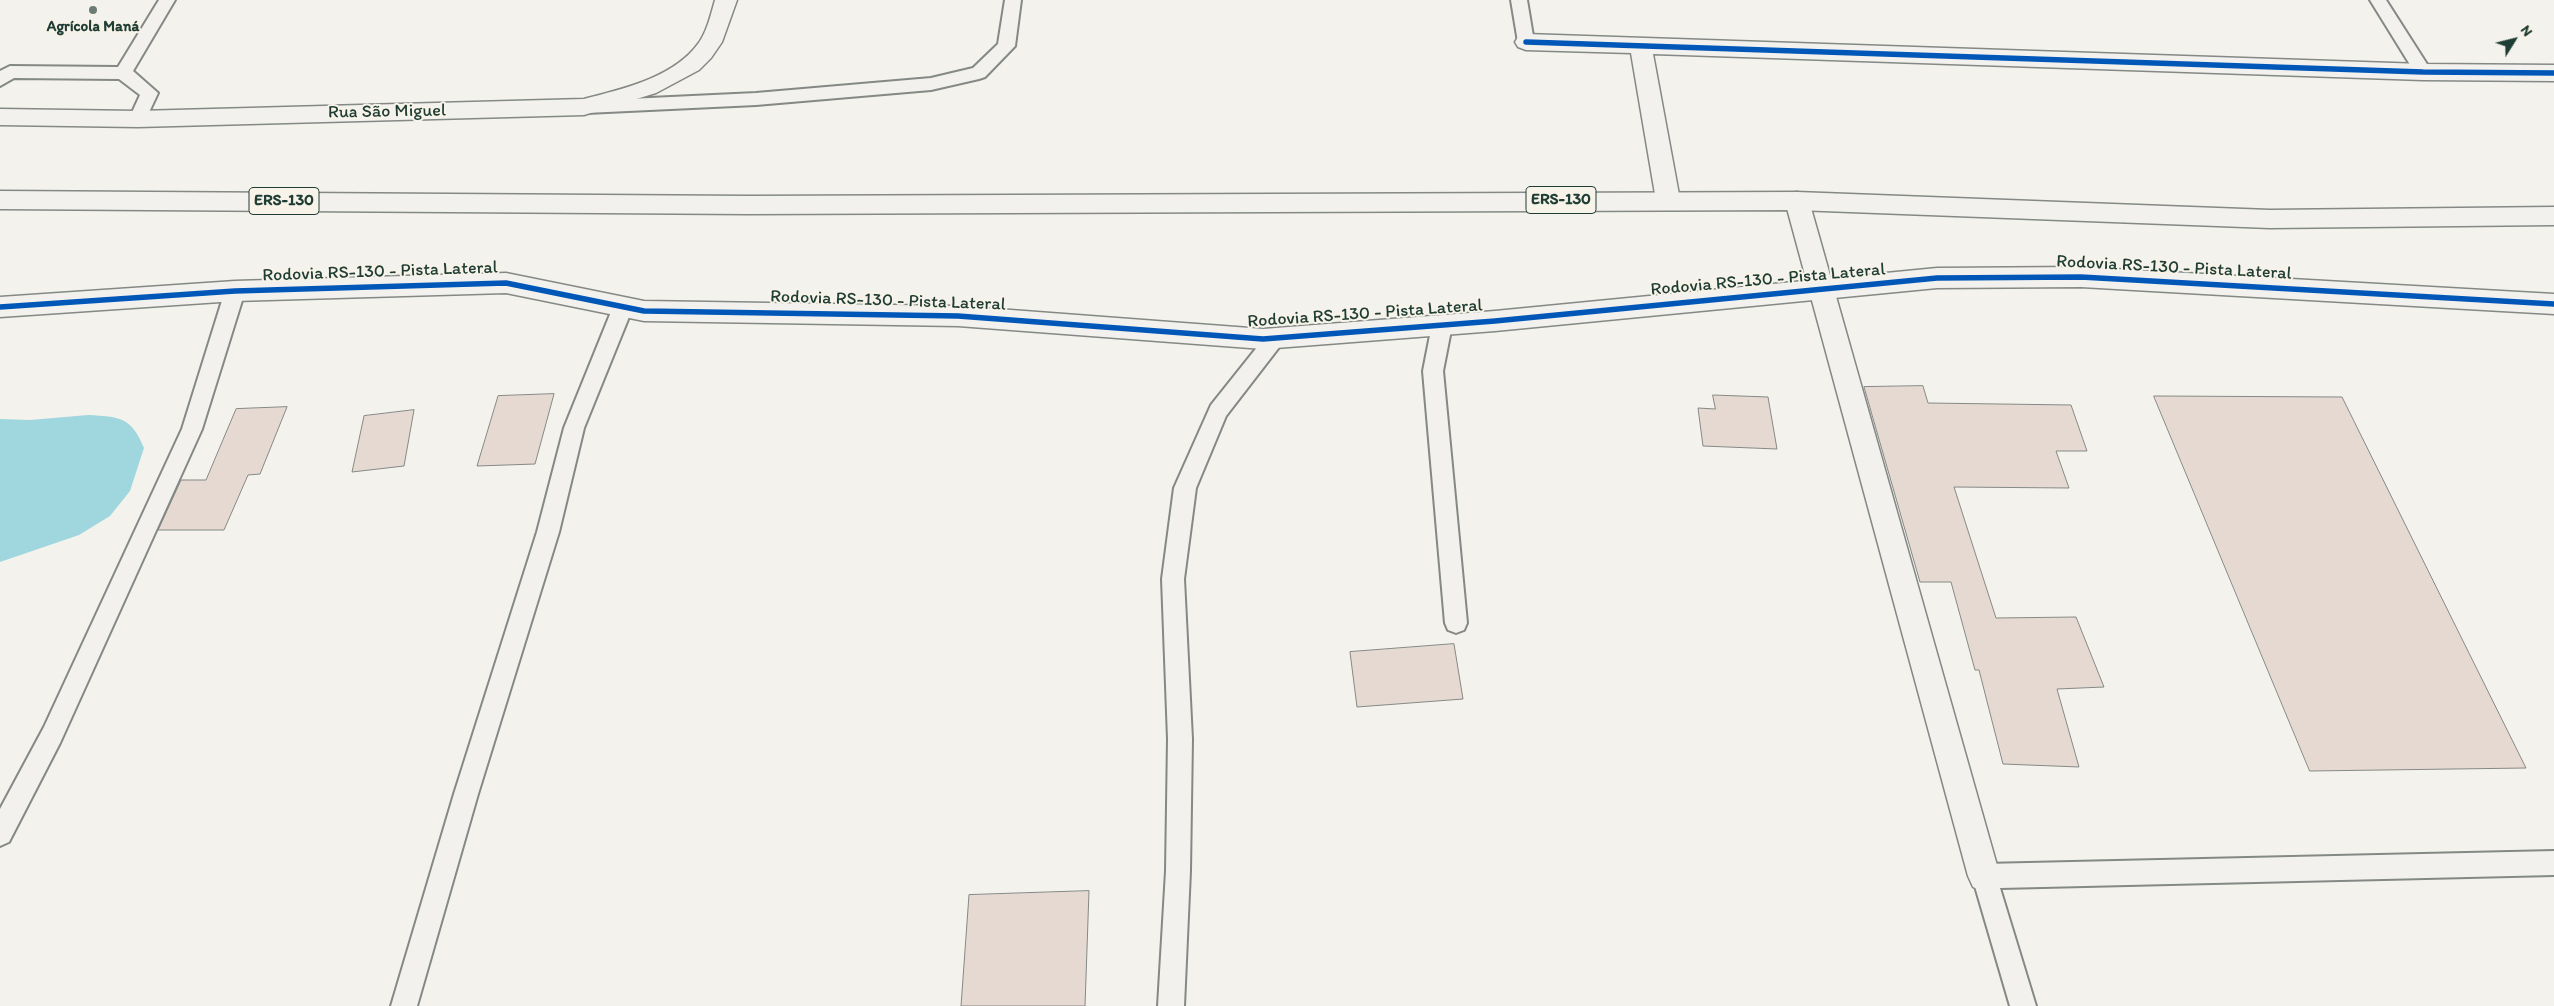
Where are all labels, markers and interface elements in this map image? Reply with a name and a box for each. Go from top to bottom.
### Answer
marker: Agrícola Maná [87,4,99,16]
north arrow [2489,15,2539,65]
place label: Agrícola Maná [47,18,139,36]
text: N [2517,22,2536,40]
street label: Rua São Miguel [328,100,446,124]
road number: ERS-130 [1526,186,1596,214]
road number: ERS-130 [249,188,319,215]
street label: Rodovia RS-130 - Pista Lateral [2056,251,2292,285]
street label: Rodovia RS-130 - Pista Lateral [262,257,498,287]
street label: Rodovia RS-130 - Pista Lateral [1650,259,1886,301]
street label: Rodovia RS-130 - Pista Lateral [770,286,1006,316]
street label: Rodovia RS-130 - Pista Lateral [1247,295,1483,333]

